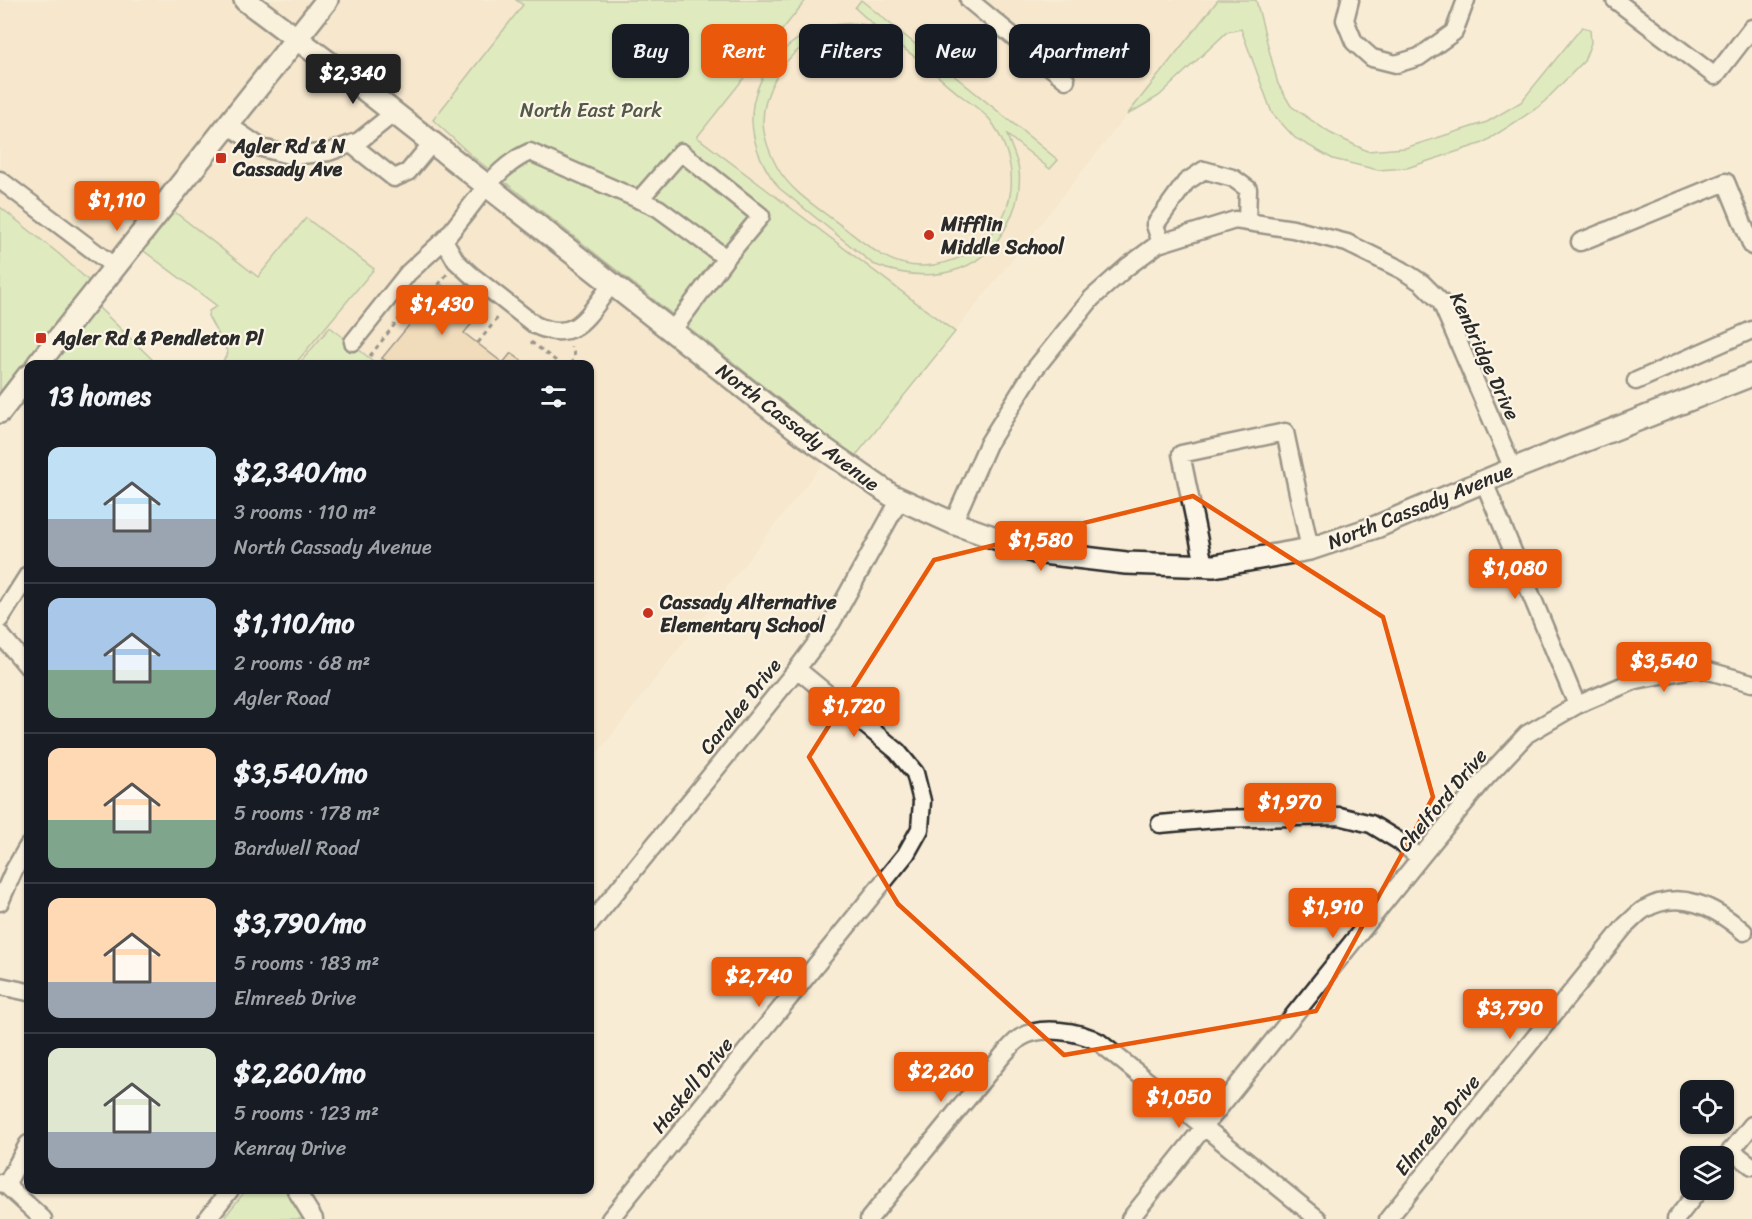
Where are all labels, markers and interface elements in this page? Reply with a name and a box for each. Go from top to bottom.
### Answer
chip: Buy [612,24,689,78]
chip: Rent [701,24,787,78]
chip: Filters [799,24,903,78]
chip: New [915,24,997,78]
chip: Apartment [1009,24,1150,78]
pin: $2,340 [304,54,402,105]
text: $2,340 [320,56,386,91]
park label: North East Park [520,93,662,128]
place label: Agler Rd & N Cassady Ave [232,129,346,187]
marker: Agler Rd & N Cassady Ave [214,151,228,165]
pin: $1,110 [68,181,166,232]
text: $1,110 [88,183,146,218]
place label: Mifflin Middle School [940,207,1065,265]
marker: Mifflin Middle School [922,228,936,242]
pin: $1,430 [393,285,491,336]
street label: Kenbridge Drive [1439,286,1530,426]
text: $1,430 [410,287,474,322]
place label: Agler Rd & Pendleton Pl [52,321,265,356]
marker: Agler Rd & Pendleton Pl [34,331,48,345]
street label: North Cassady Avenue [708,354,887,501]
text: 13 homes [48,373,151,419]
icon: filters [537,380,570,413]
text: $2,340/mo [234,449,367,495]
street label: North Cassady Avenue [1322,453,1519,560]
icon: home [96,471,168,543]
text: 3 rooms · 110 m² [234,495,376,530]
pin: $1,580 [992,521,1090,572]
text: $1,580 [1009,523,1073,558]
text: North Cassady Avenue [234,530,432,565]
pin: $1,080 [1466,549,1564,600]
text: $1,080 [1483,551,1547,586]
place label: Cassady Alternative Elementary School [659,585,837,643]
text: $1,110/mo [234,600,354,646]
marker: Cassady Alternative Elementary School [641,606,655,620]
icon: home [96,622,168,694]
pin: $3,540 [1615,642,1713,693]
text: $3,540 [1630,644,1698,679]
text: 2 rooms · 68 m² [234,646,370,681]
street label: Caralee Drive [690,650,791,762]
text: Agler Road [234,681,329,716]
pin: $1,720 [805,687,903,738]
text: $1,720 [822,689,886,724]
street label: Chelford Drive [1388,740,1497,860]
text: $3,540/mo [234,750,367,796]
icon: home [96,772,168,844]
pin: $1,970 [1241,783,1339,834]
text: $1,970 [1258,785,1322,820]
text: 5 rooms · 178 m² [234,796,380,831]
text: Bardwell Road [234,831,359,866]
pin: $1,910 [1284,888,1382,939]
text: $1,910 [1303,890,1363,925]
text: $3,790/mo [234,900,366,946]
icon: home [96,922,168,994]
text: 5 rooms · 183 m² [234,946,379,981]
pin: $2,740 [710,957,808,1008]
text: $2,740 [726,959,792,994]
text: Elmreeb Drive [234,981,356,1016]
pin: $3,790 [1461,989,1559,1040]
text: $3,790 [1477,991,1543,1026]
street label: Haskell Drive [642,1029,743,1141]
text: $2,260/mo [234,1050,366,1096]
pin: $2,260 [892,1052,990,1103]
text: $2,260 [908,1054,974,1089]
street label: Elmreeb Drive [1385,1067,1489,1184]
icon: home [96,1072,168,1144]
pin: $1,050 [1130,1078,1228,1129]
text: $1,050 [1147,1080,1211,1115]
map controls [1680,1080,1734,1200]
button: locate [1680,1080,1734,1134]
text: 5 rooms · 123 m² [234,1096,379,1131]
text: Kenray Drive [234,1131,346,1166]
button: layers [1680,1146,1734,1200]

